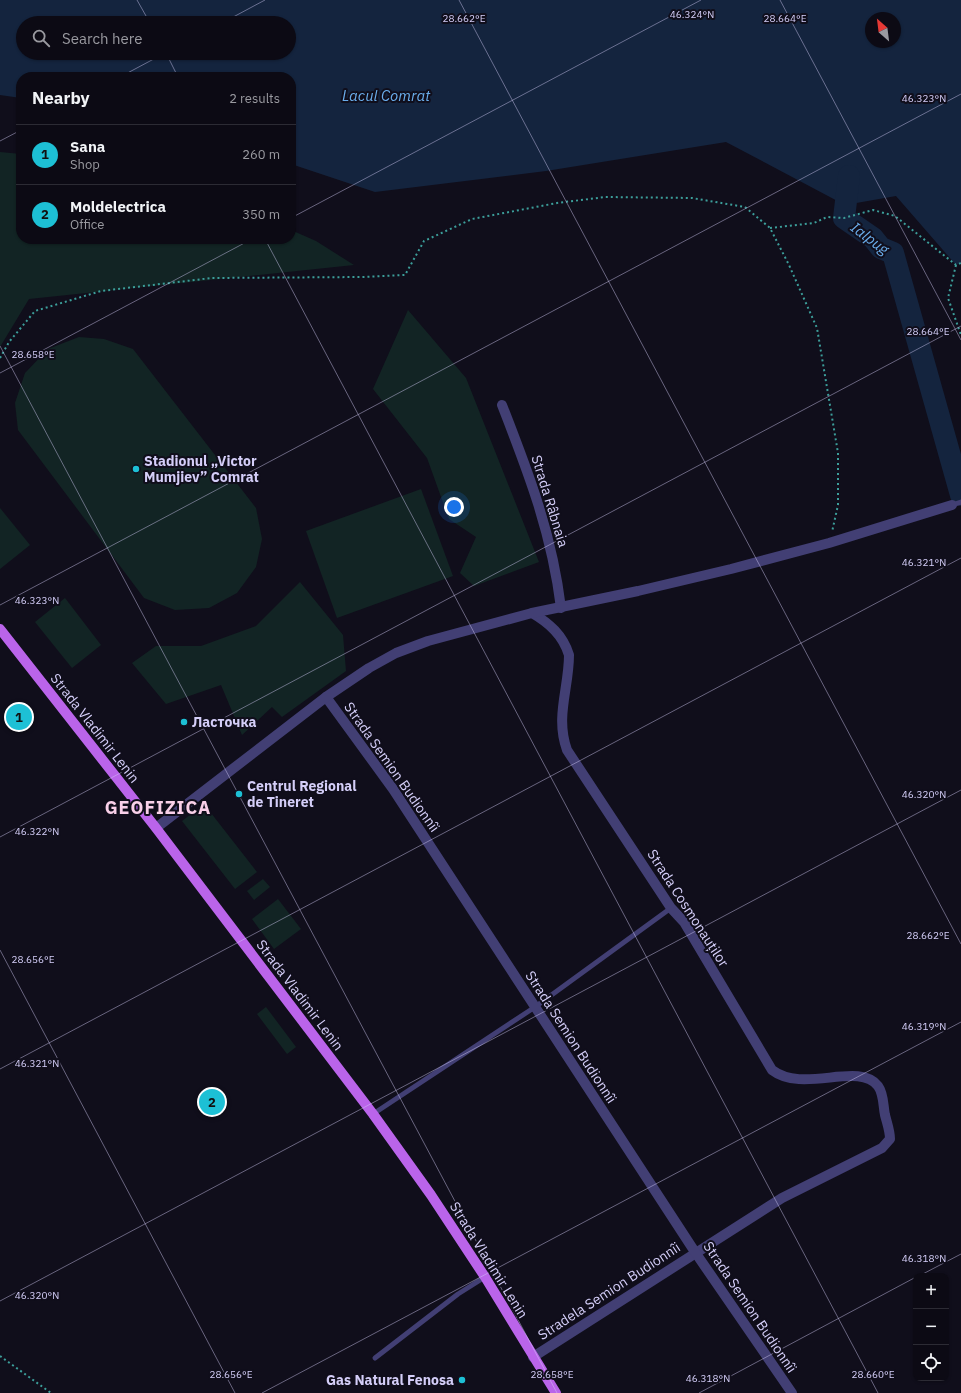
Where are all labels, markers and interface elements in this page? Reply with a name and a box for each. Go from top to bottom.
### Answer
text: 46.324°N [670,8,714,21]
text: 28.662°E [442,12,486,25]
text: 28.664°E [763,12,807,25]
north arrow [865,12,901,48]
search box [16,16,296,60]
icon: search [30,27,52,49]
text: Search here [62,29,142,48]
water label: Lacul Comrat [342,86,431,105]
text: Nearby [32,87,90,109]
text: 2 results [229,90,280,107]
text: 46.323°N [902,92,946,105]
text: Sana [70,137,105,156]
text: 1 [41,146,49,163]
text: 260 m [242,146,280,163]
text: Shop [70,156,100,173]
text: Moldelectrica [70,197,166,216]
text: 2 [41,206,49,223]
text: 350 m [242,206,280,223]
text: Office [70,216,104,233]
water label: Ialpug [847,217,894,259]
text: 28.664°E [906,325,950,338]
text: 28.658°E [11,348,55,361]
place label: Stadionul „Victor Mumjiev” Comrat [144,452,259,486]
street label: Strada Râbnaia [527,453,573,550]
marker: Stadionul „Victor Mumjiev” Comrat [131,464,141,474]
your location [444,497,464,517]
text: 46.321°N [902,556,946,569]
text: 46.323°N [15,594,59,607]
street label: Strada Vladimir Lenin [47,670,143,786]
street label: Strada Semion Budionnîi [340,699,444,835]
pin: 1 [6,702,32,732]
place label: Ласточка [192,713,257,731]
marker: Ласточка [179,717,189,727]
place label: Centrul Regional de Tineret [247,777,357,811]
text: 46.320°N [902,788,946,801]
marker: Centrul Regional de Tineret [234,789,244,799]
district label: GEOFIZICA [105,796,211,819]
text: 46.322°N [15,825,59,838]
street label: Strada Cosmonauților [643,846,733,970]
text: 28.662°E [906,929,950,942]
street label: Strada Vladimir Lenin [252,936,348,1054]
text: 28.656°E [11,953,55,966]
street label: Strada Semion Budionnîi [521,967,621,1107]
text: 46.319°N [902,1020,946,1033]
text: 46.321°N [15,1057,59,1070]
pin: 2 [199,1087,225,1117]
street label: Strada Vladimir Lenin [446,1198,532,1322]
street label: Stradela Semion Budionnîi [534,1238,684,1344]
street label: Strada Semion Budionnîi [699,1238,801,1376]
text: 46.318°N [902,1252,946,1265]
map controls [913,1273,949,1381]
button: + [913,1273,949,1309]
text: 46.320°N [15,1289,59,1302]
button: − [913,1309,949,1345]
button: locate [913,1345,949,1381]
text: 28.656°E [209,1368,253,1381]
text: 28.658°E [530,1368,574,1381]
text: 28.660°E [851,1368,895,1381]
place label: Gas Natural Fenosa [326,1371,454,1389]
text: 46.318°N [686,1372,730,1385]
marker: Gas Natural Fenosa [457,1375,467,1385]

